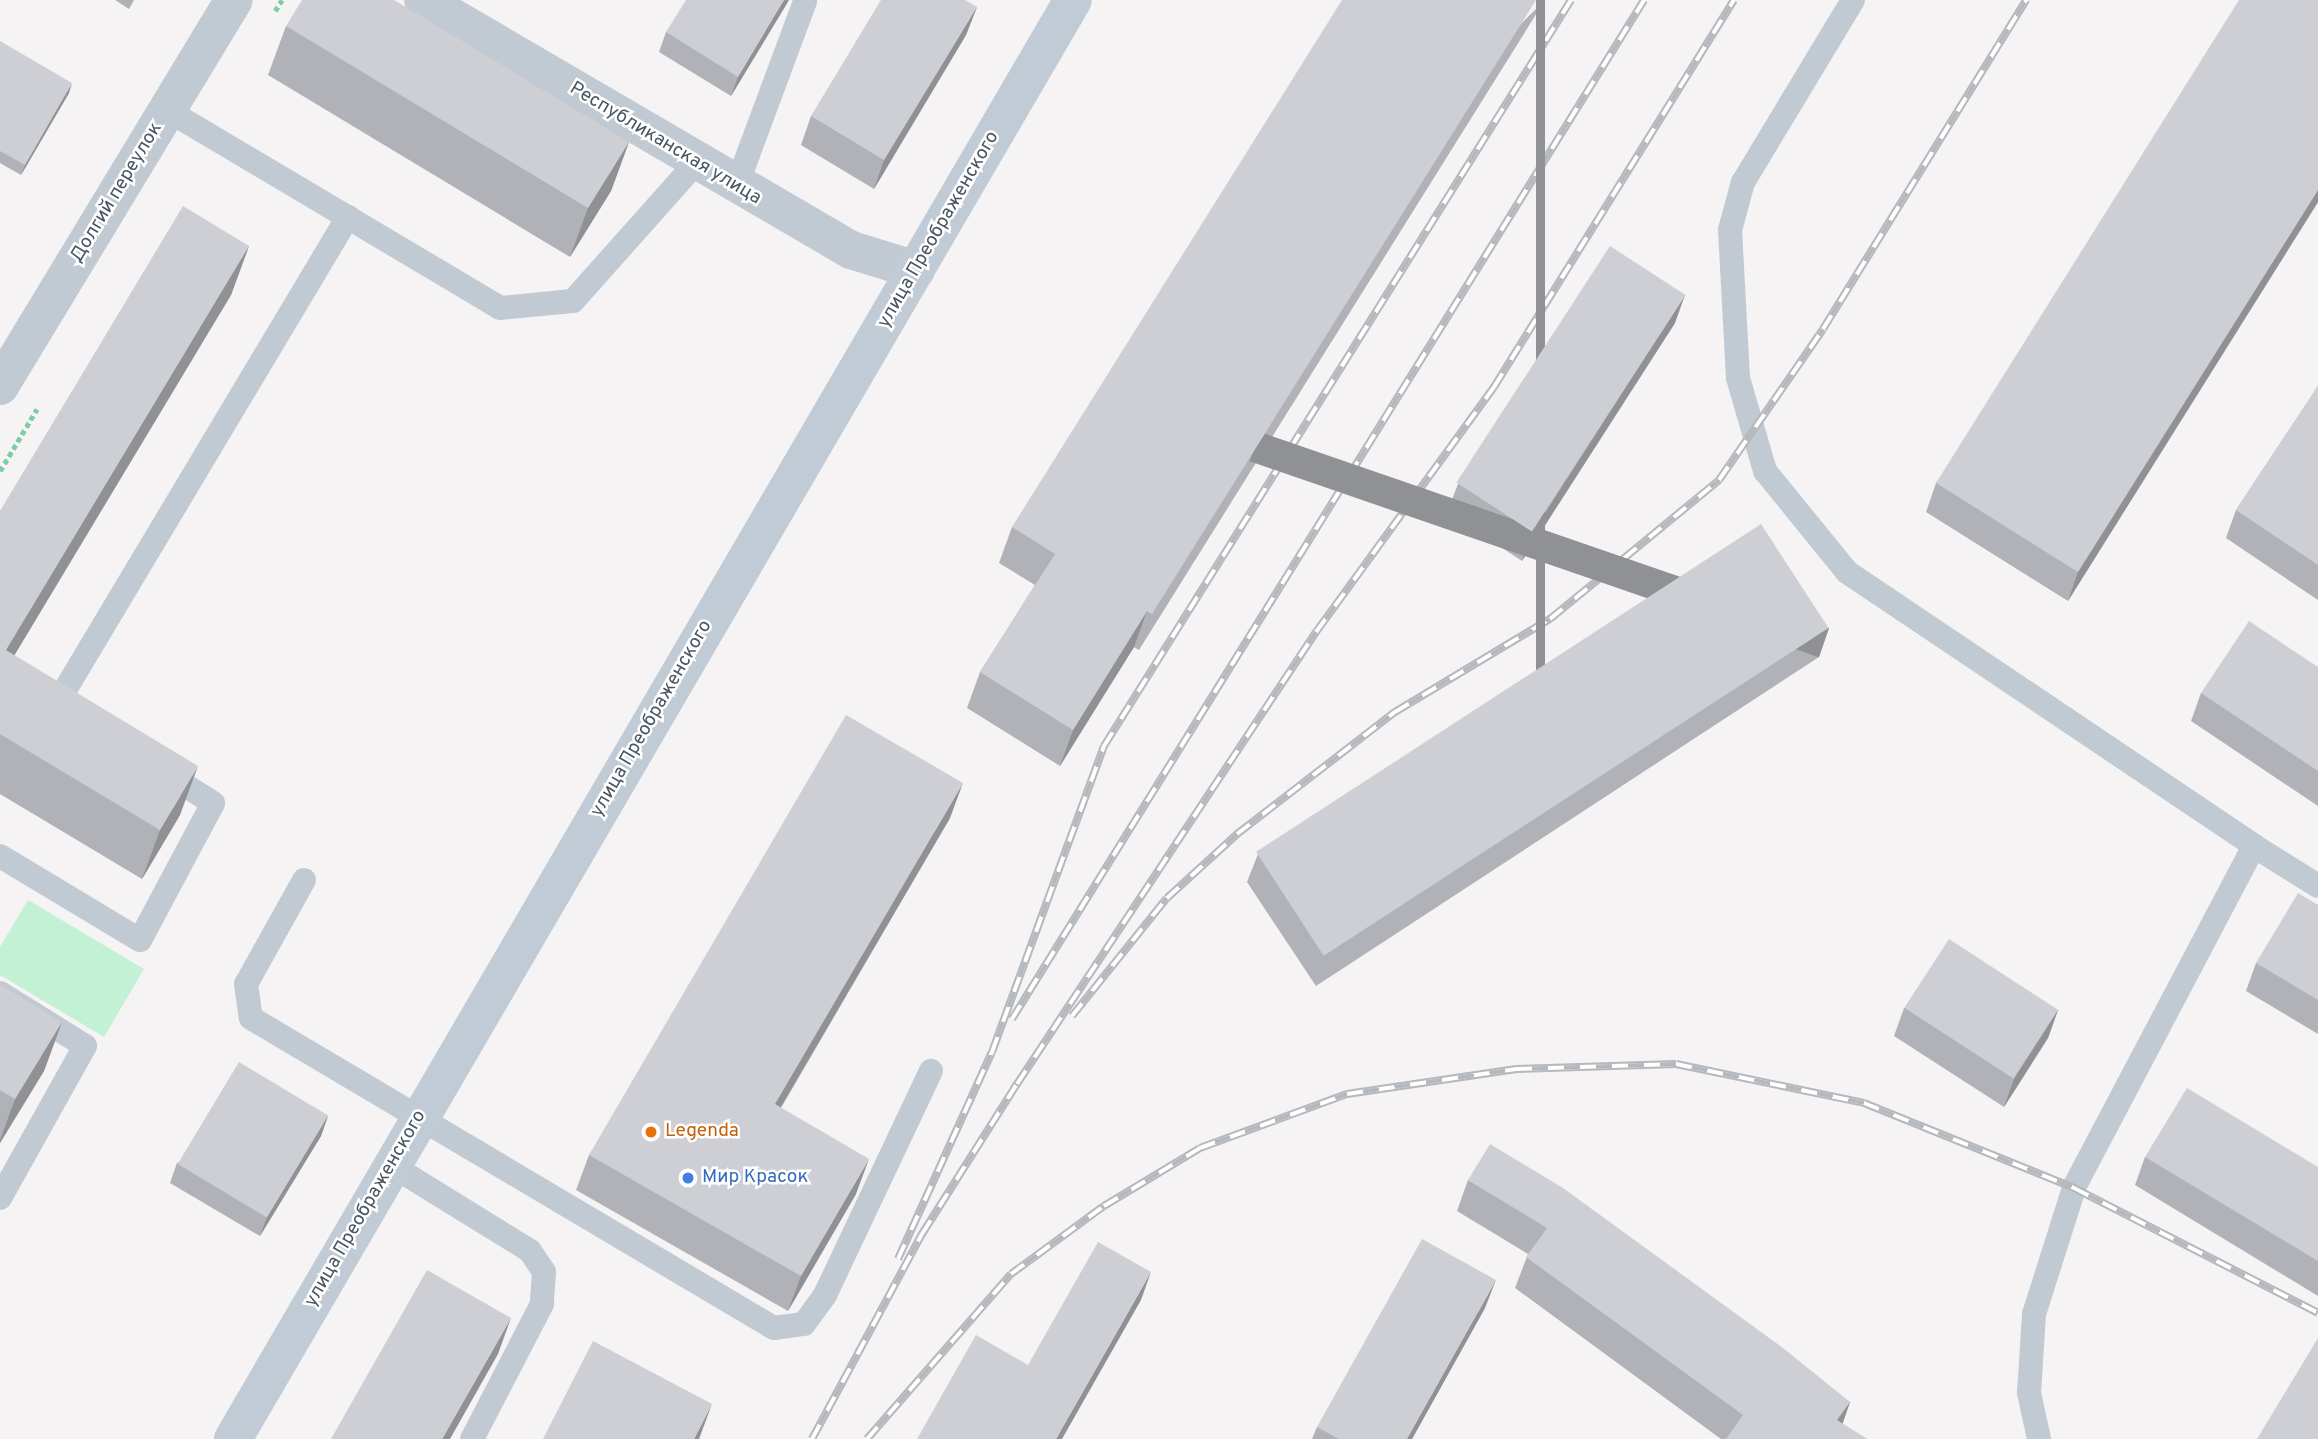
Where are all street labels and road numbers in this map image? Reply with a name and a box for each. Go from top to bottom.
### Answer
street label: Республиканская улица [565,78,765,210]
street label: Долгий переулок [66,119,168,267]
street label: улица Преображенского [873,128,1005,332]
street label: улица Преображенского [586,617,718,821]
street label: улица Преображенского [300,1107,432,1311]

